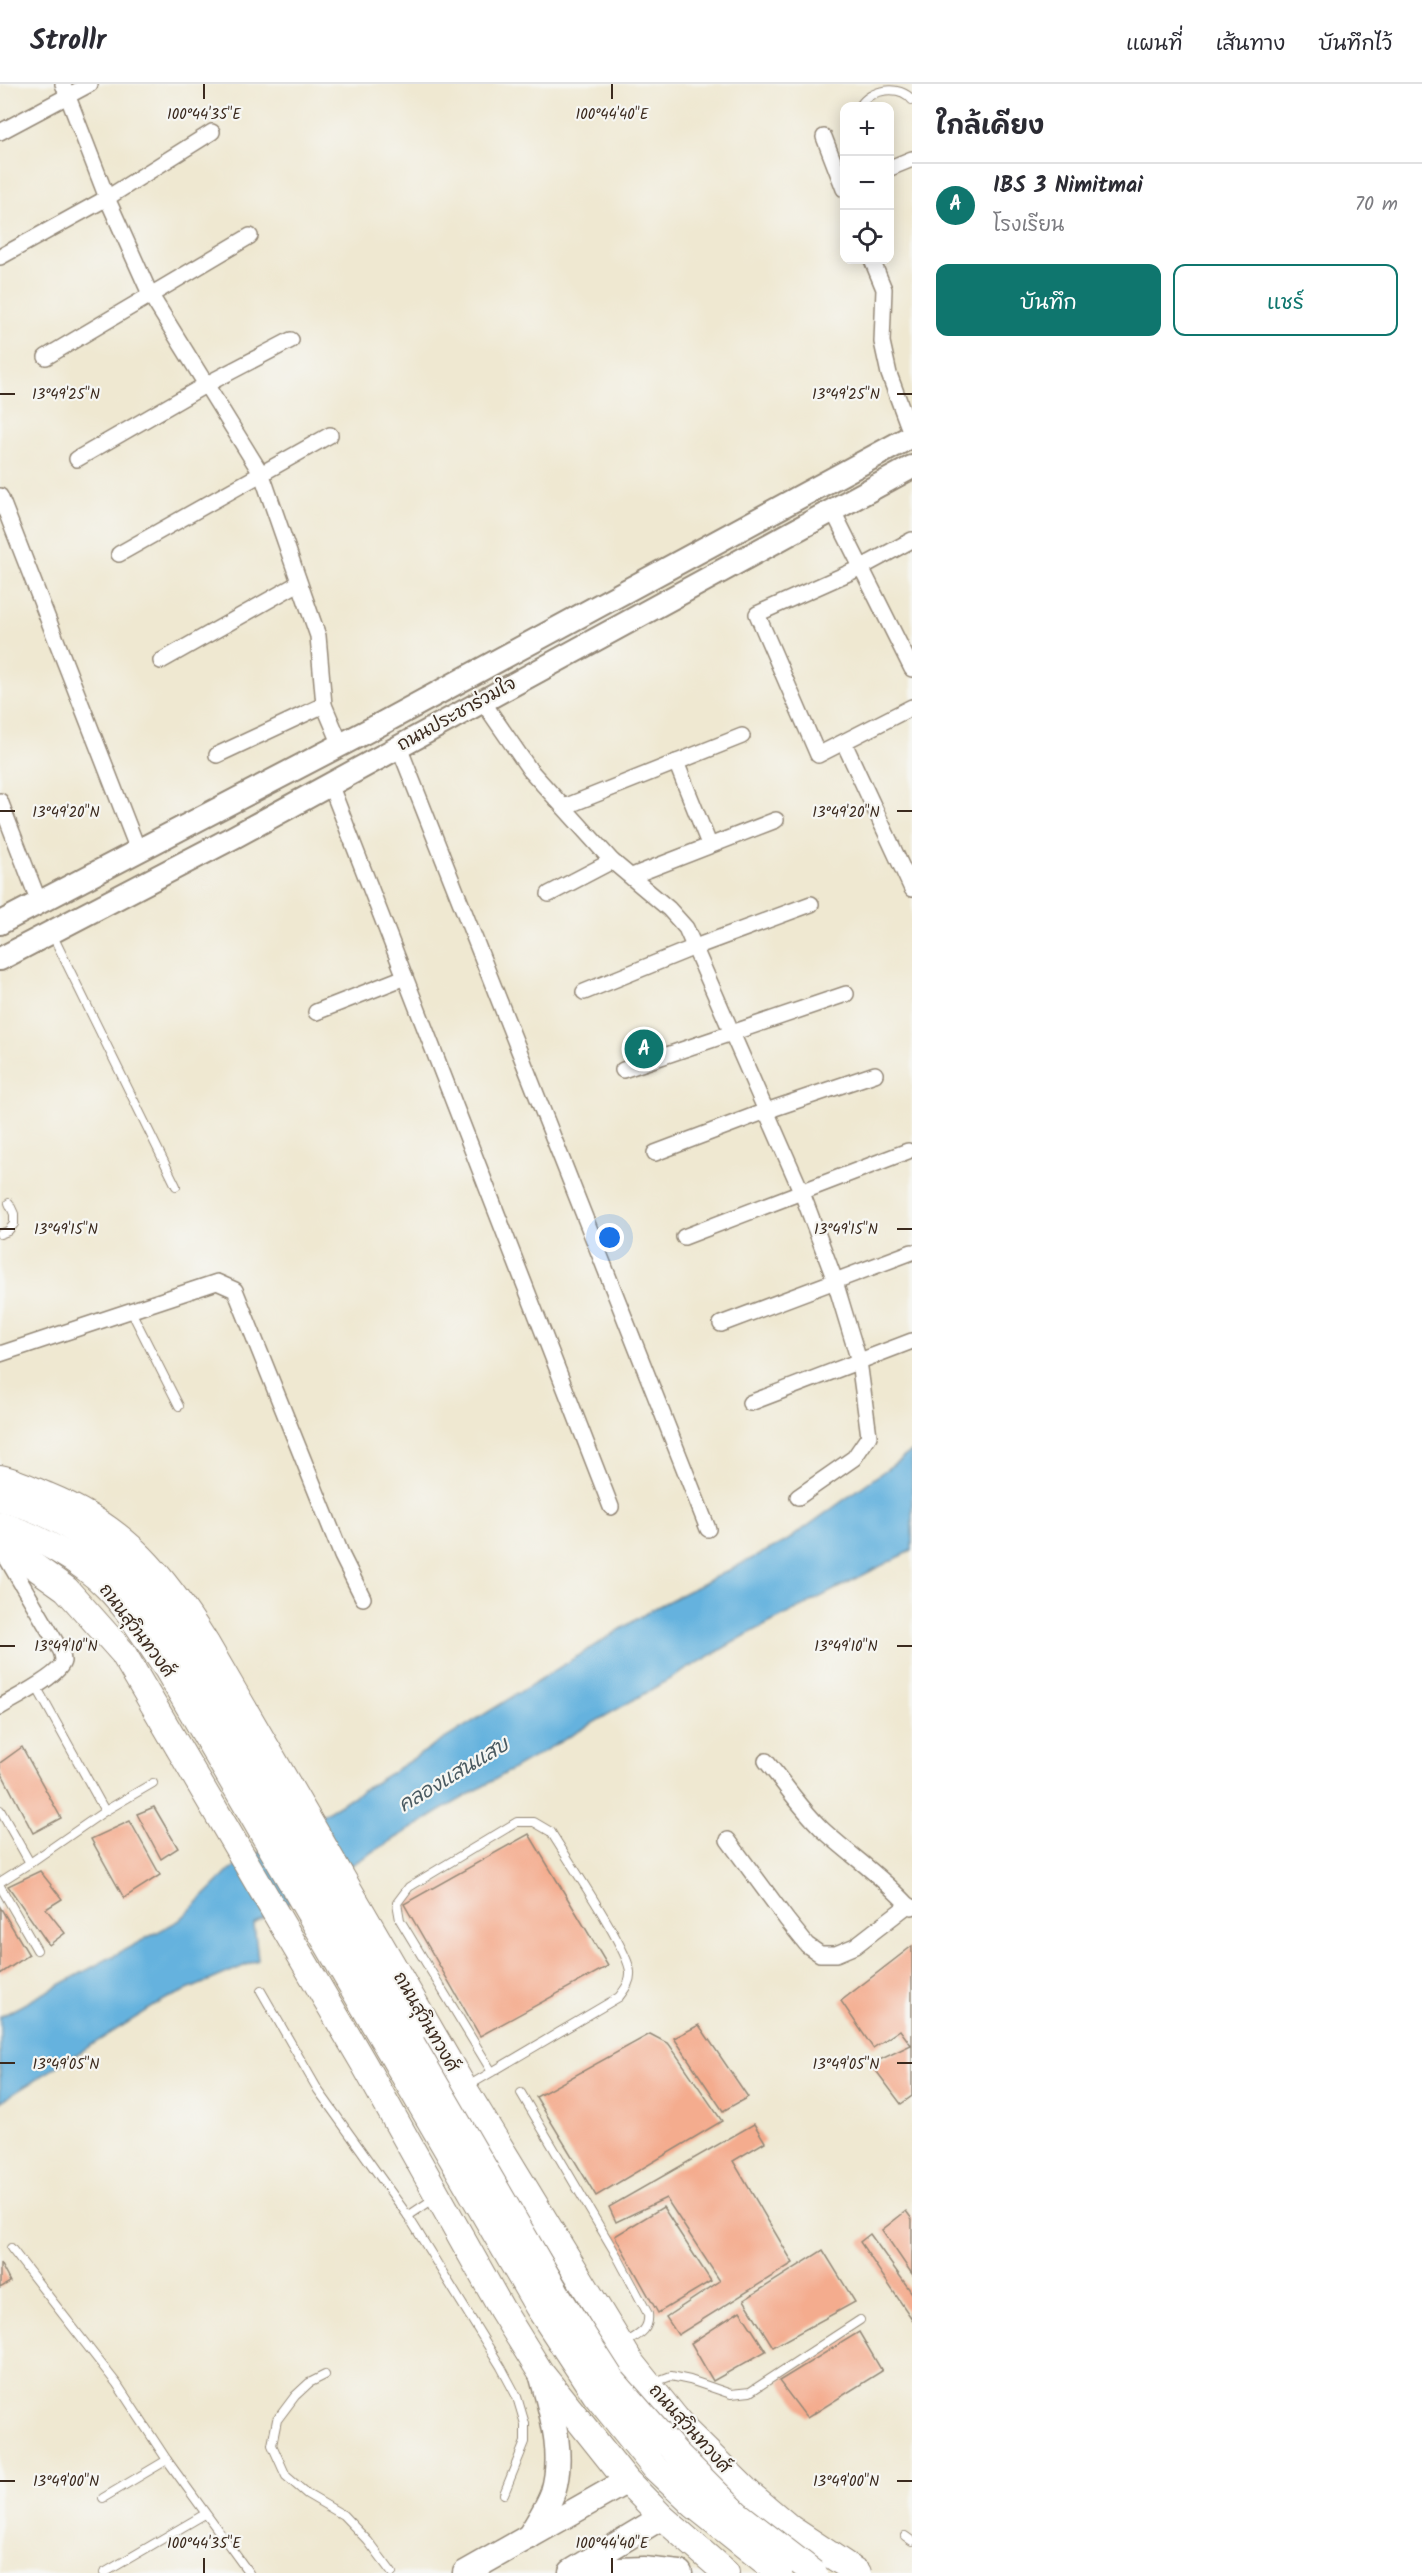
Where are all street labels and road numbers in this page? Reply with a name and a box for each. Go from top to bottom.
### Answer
street label: ถนนประชาร่วมใจ [392,670,522,760]
street label: ถนนสุวินทวงศ์ [91,1578,182,1686]
street label: ถนนสุวินทวงศ์ [385,1966,466,2079]
street label: ถนนสุวินทวงศ์ [641,2378,738,2481]

